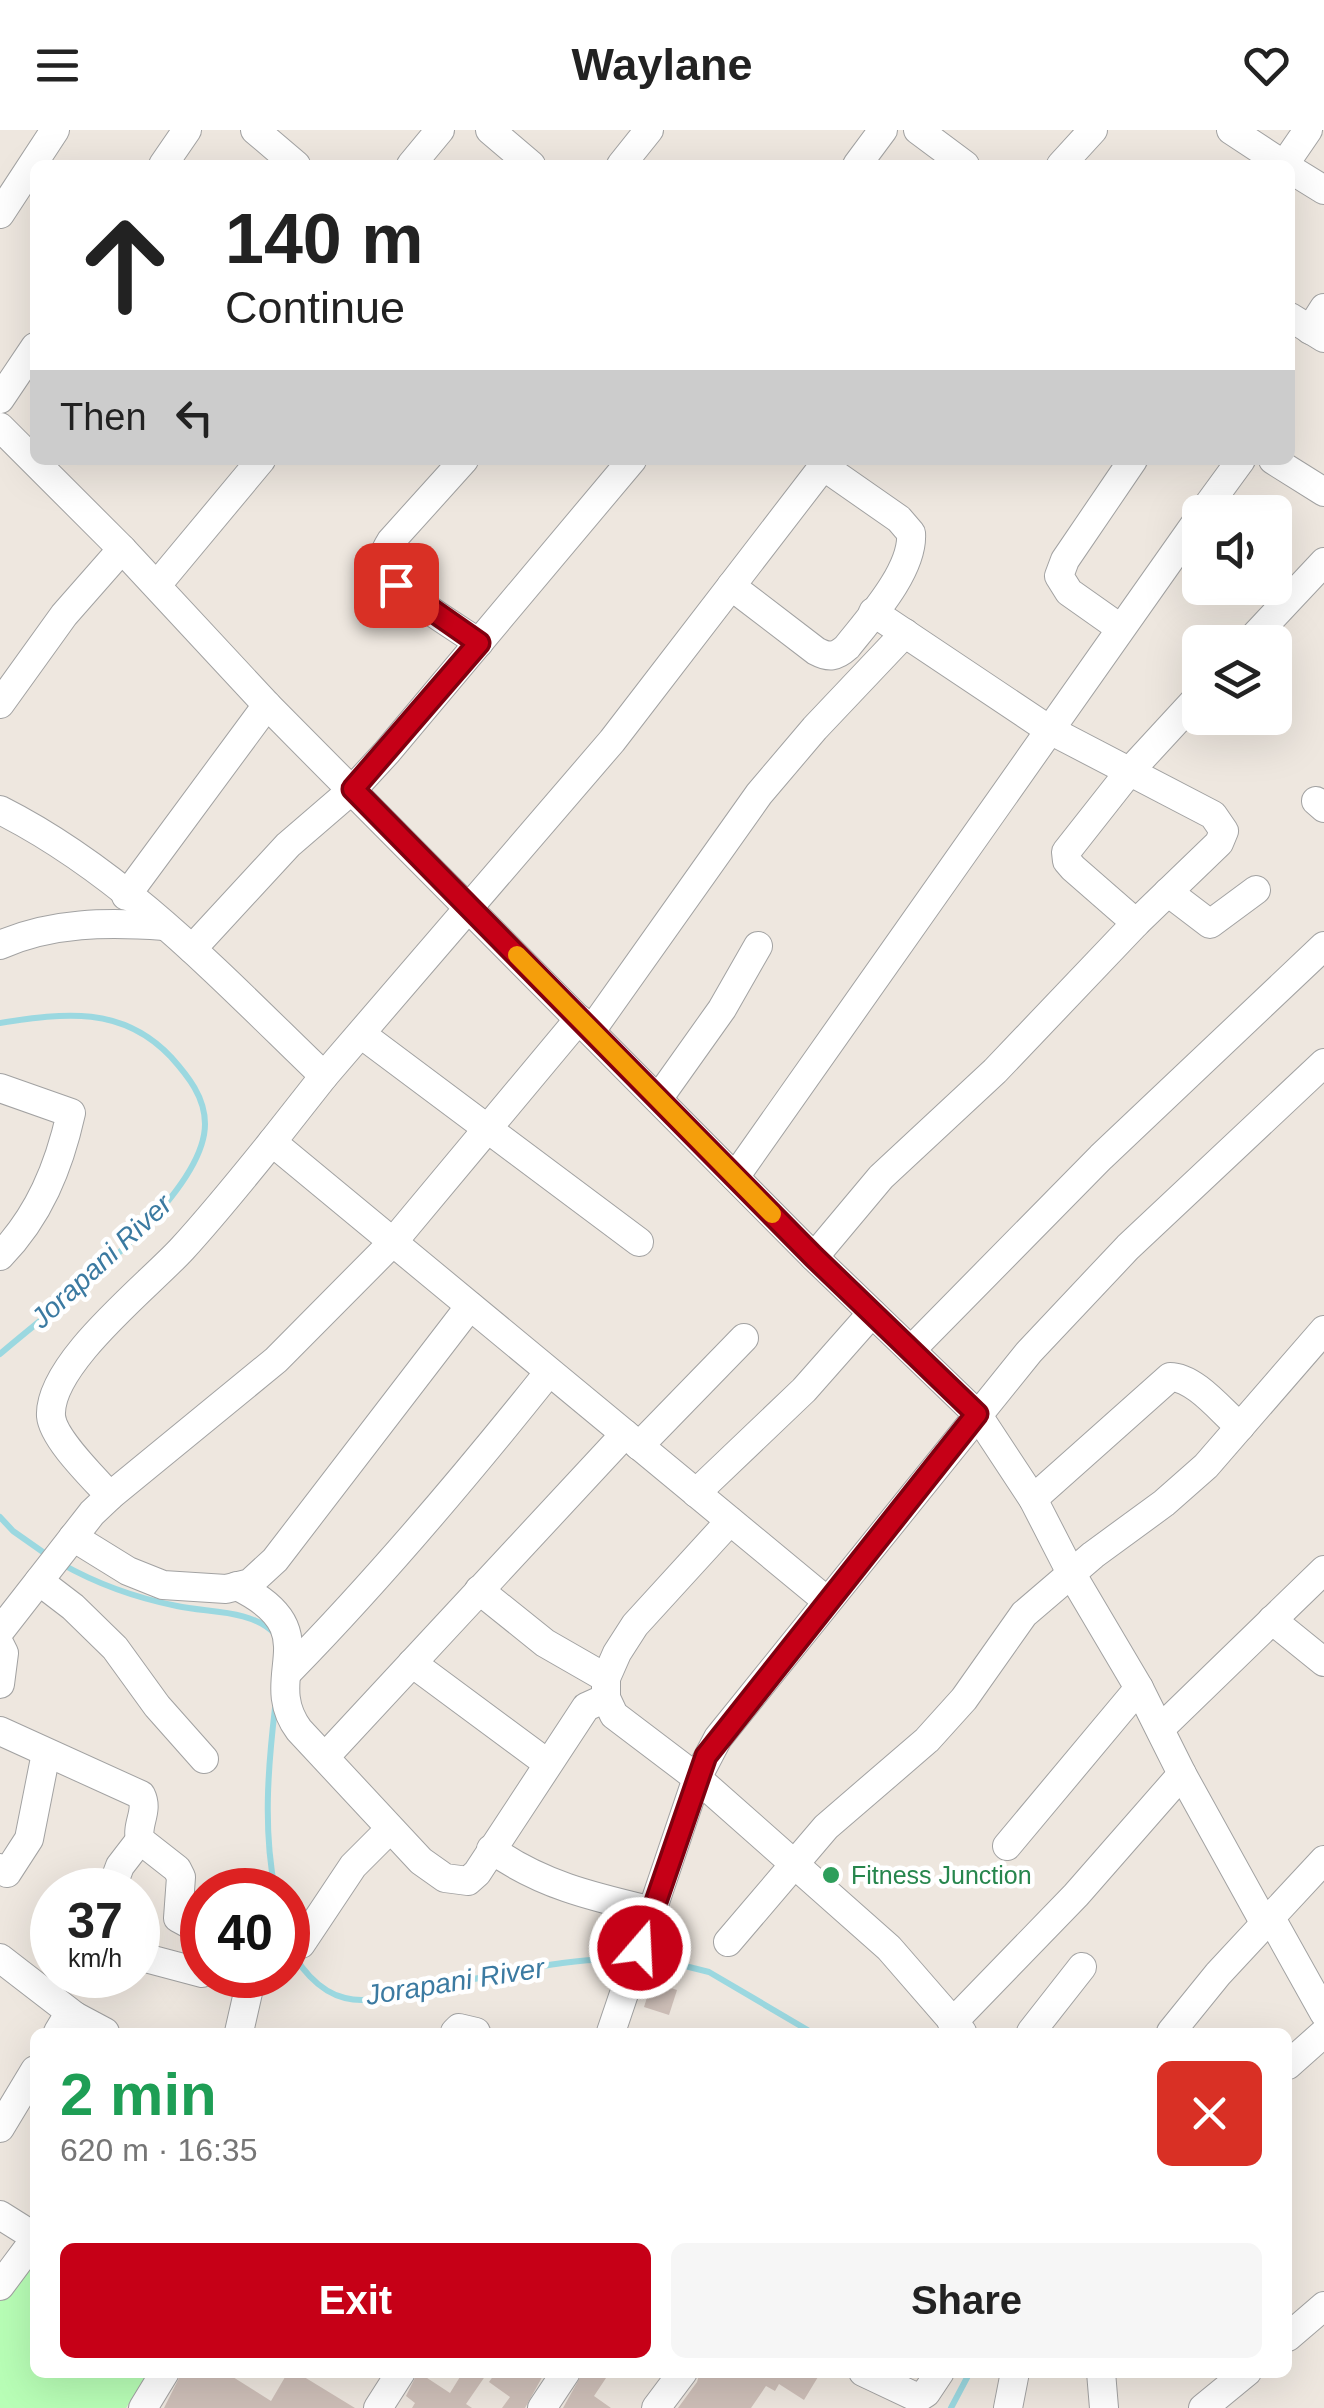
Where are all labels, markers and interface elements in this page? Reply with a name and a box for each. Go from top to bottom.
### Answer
icon: menu [30,38,85,93]
icon: heart [1239,38,1294,93]
text: Waylane [572,39,752,90]
icon: ahead [60,200,190,330]
text: 140 m [225,200,423,278]
text: Continue [225,282,405,333]
icon: left [167,390,222,445]
text: Then [60,396,147,438]
map controls [1182,495,1292,735]
button: sound [1182,495,1292,605]
pin [354,543,439,628]
icon: arrive [369,558,424,613]
button: layers [1182,625,1292,735]
water label: Jorapani River [24,1187,179,1335]
place label: Fitness Junction [851,1861,1032,1889]
marker: Fitness Junction [820,1864,842,1886]
speed limit sign: 40 [180,1868,310,1998]
text: 37 [67,1893,123,1949]
position arrow [588,1896,692,2000]
text: km/h [68,1944,122,1972]
water label: Jorapani River [363,1952,548,2011]
text: 2 min [60,2061,217,2128]
button: close [1157,2061,1262,2166]
text: 620 m · 16:35 [60,2132,257,2168]
button: Exit [60,2243,651,2358]
button: Share [671,2243,1262,2358]

